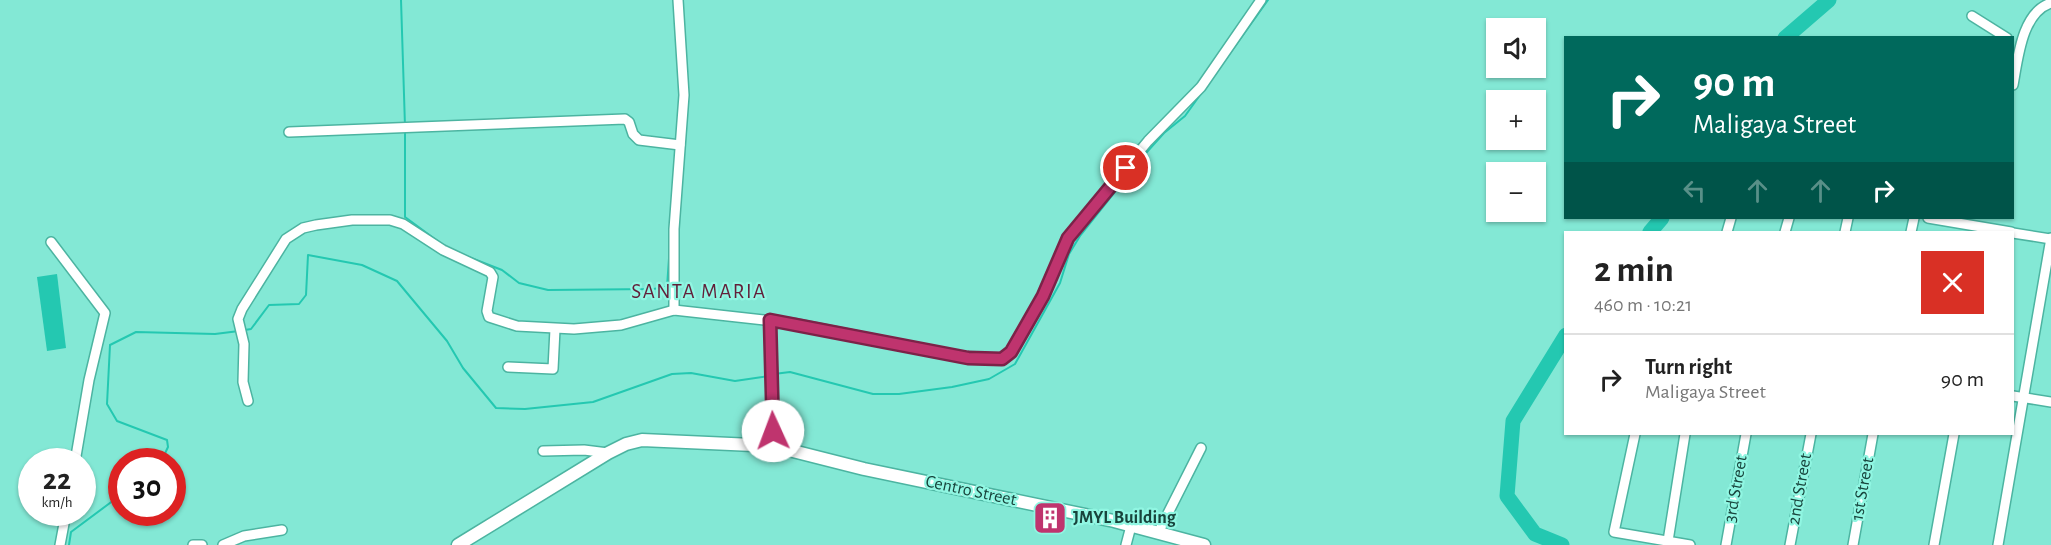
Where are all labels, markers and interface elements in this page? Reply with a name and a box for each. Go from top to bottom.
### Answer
map controls [1486,18,1546,222]
button: sound [1486,18,1546,78]
icon: right [1594,60,1672,138]
text: 90 m [1693,62,1775,104]
button: + [1486,90,1546,150]
text: Maligaya Street [1693,111,1856,138]
pin [1100,142,1151,193]
icon: arrive [1109,151,1142,184]
button: − [1486,162,1546,222]
icon: left [1678,174,1711,207]
icon: ahead [1741,174,1774,207]
icon: ahead [1804,174,1837,207]
icon: right [1867,174,1900,207]
button: close [1921,251,1984,314]
text: 2 min [1594,252,1674,288]
district label: SANTA MARIA [631,281,767,302]
text: 460 m · 10:21 [1594,295,1692,315]
text: Turn right [1645,356,1732,378]
icon: right [1594,363,1627,396]
text: 90 m [1941,368,1984,390]
text: Maligaya Street [1645,382,1766,402]
position arrow [741,399,805,463]
speed limit sign: 30 [108,448,186,526]
street label: 2nd Street [1785,452,1815,526]
street label: 3rd Street [1721,454,1751,524]
street label: 1st Street [1849,456,1877,522]
text: 22 [43,465,71,495]
street label: Centro Street [924,473,1018,509]
text: km/h [42,495,72,510]
building icon: JMYL Building [1032,500,1068,536]
place label: JMYL Building [1073,509,1177,527]

